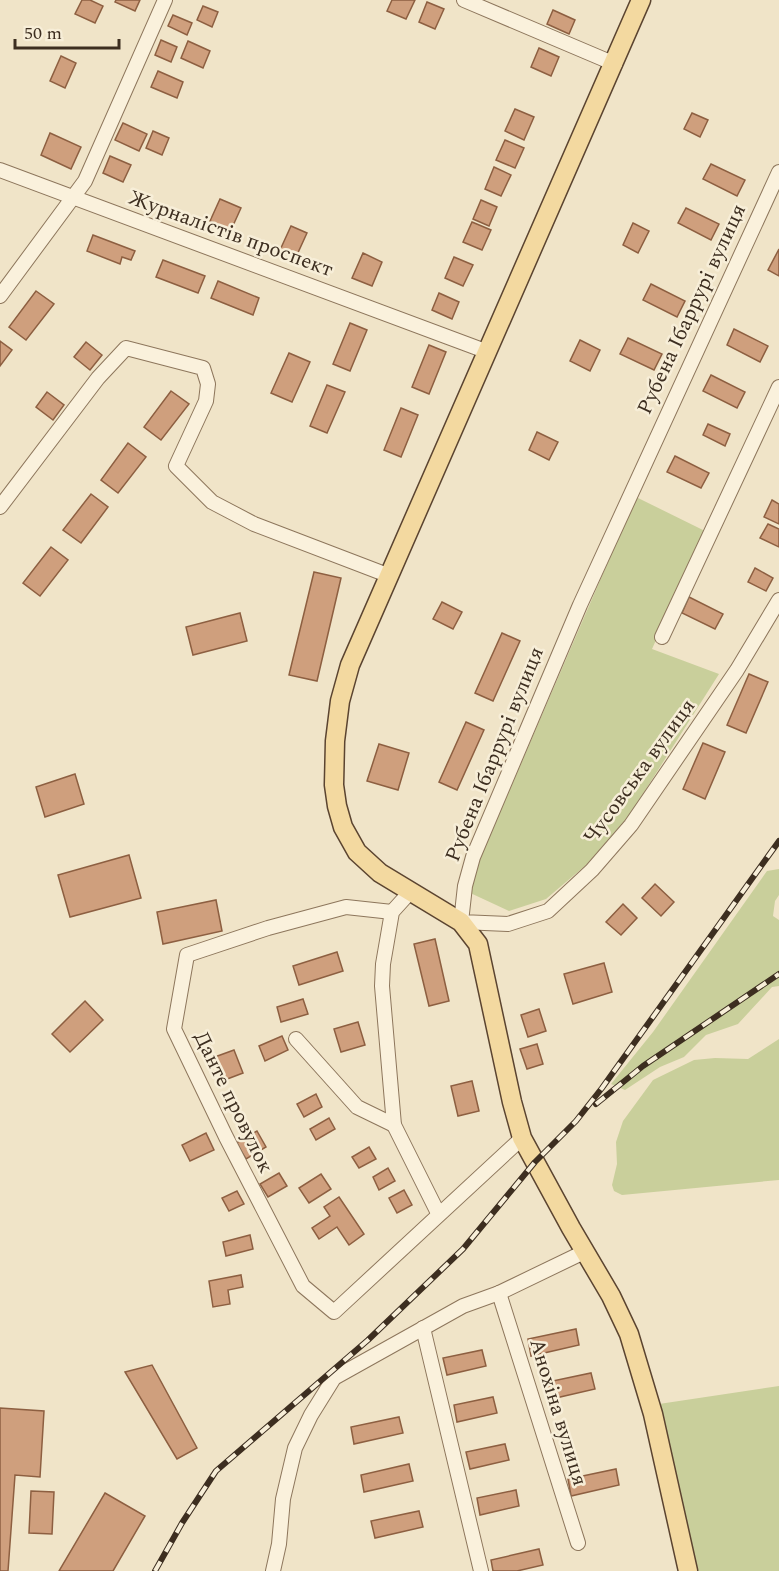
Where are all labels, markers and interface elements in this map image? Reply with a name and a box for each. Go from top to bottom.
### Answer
scale bar [15,12,118,50]
text: 50 m [24,20,62,47]
street label: Журналістів проспект [124,182,338,286]
street label: Рубена Ібаррурі вулиця [629,199,755,420]
street label: Рубена Ібаррурі вулиця [437,642,553,867]
street label: Чусовська вулиця [576,692,704,851]
street label: Данте провулок [185,1026,281,1179]
street label: Анохіна вулиця [520,1335,596,1490]

